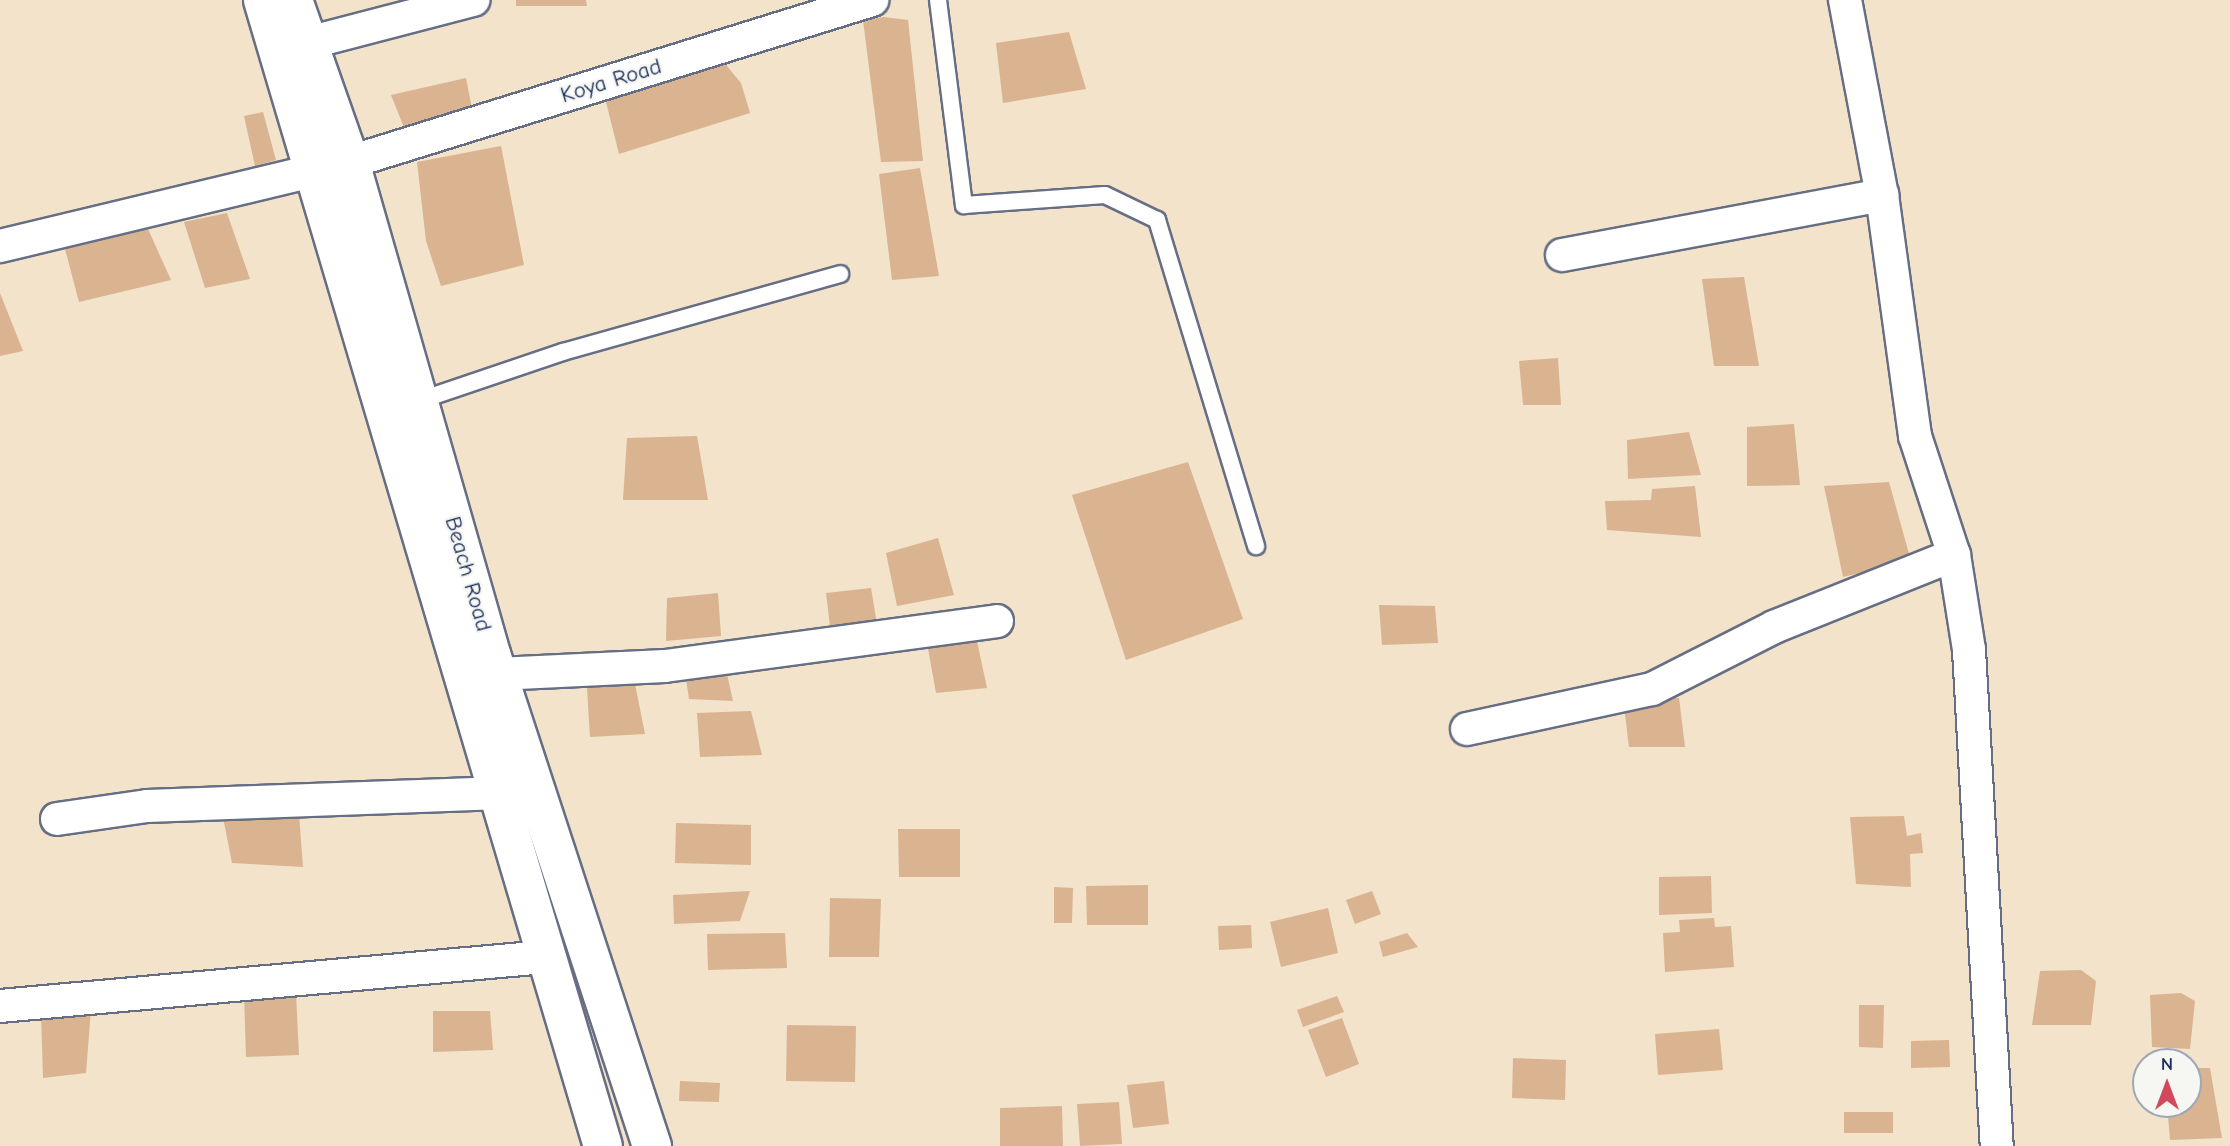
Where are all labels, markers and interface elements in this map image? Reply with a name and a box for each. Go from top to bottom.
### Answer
street label: Koya Road [557,53,665,109]
street label: Beach Road [438,513,498,635]
north arrow [2132,1048,2202,1118]
text: N [2161,1053,2173,1075]

